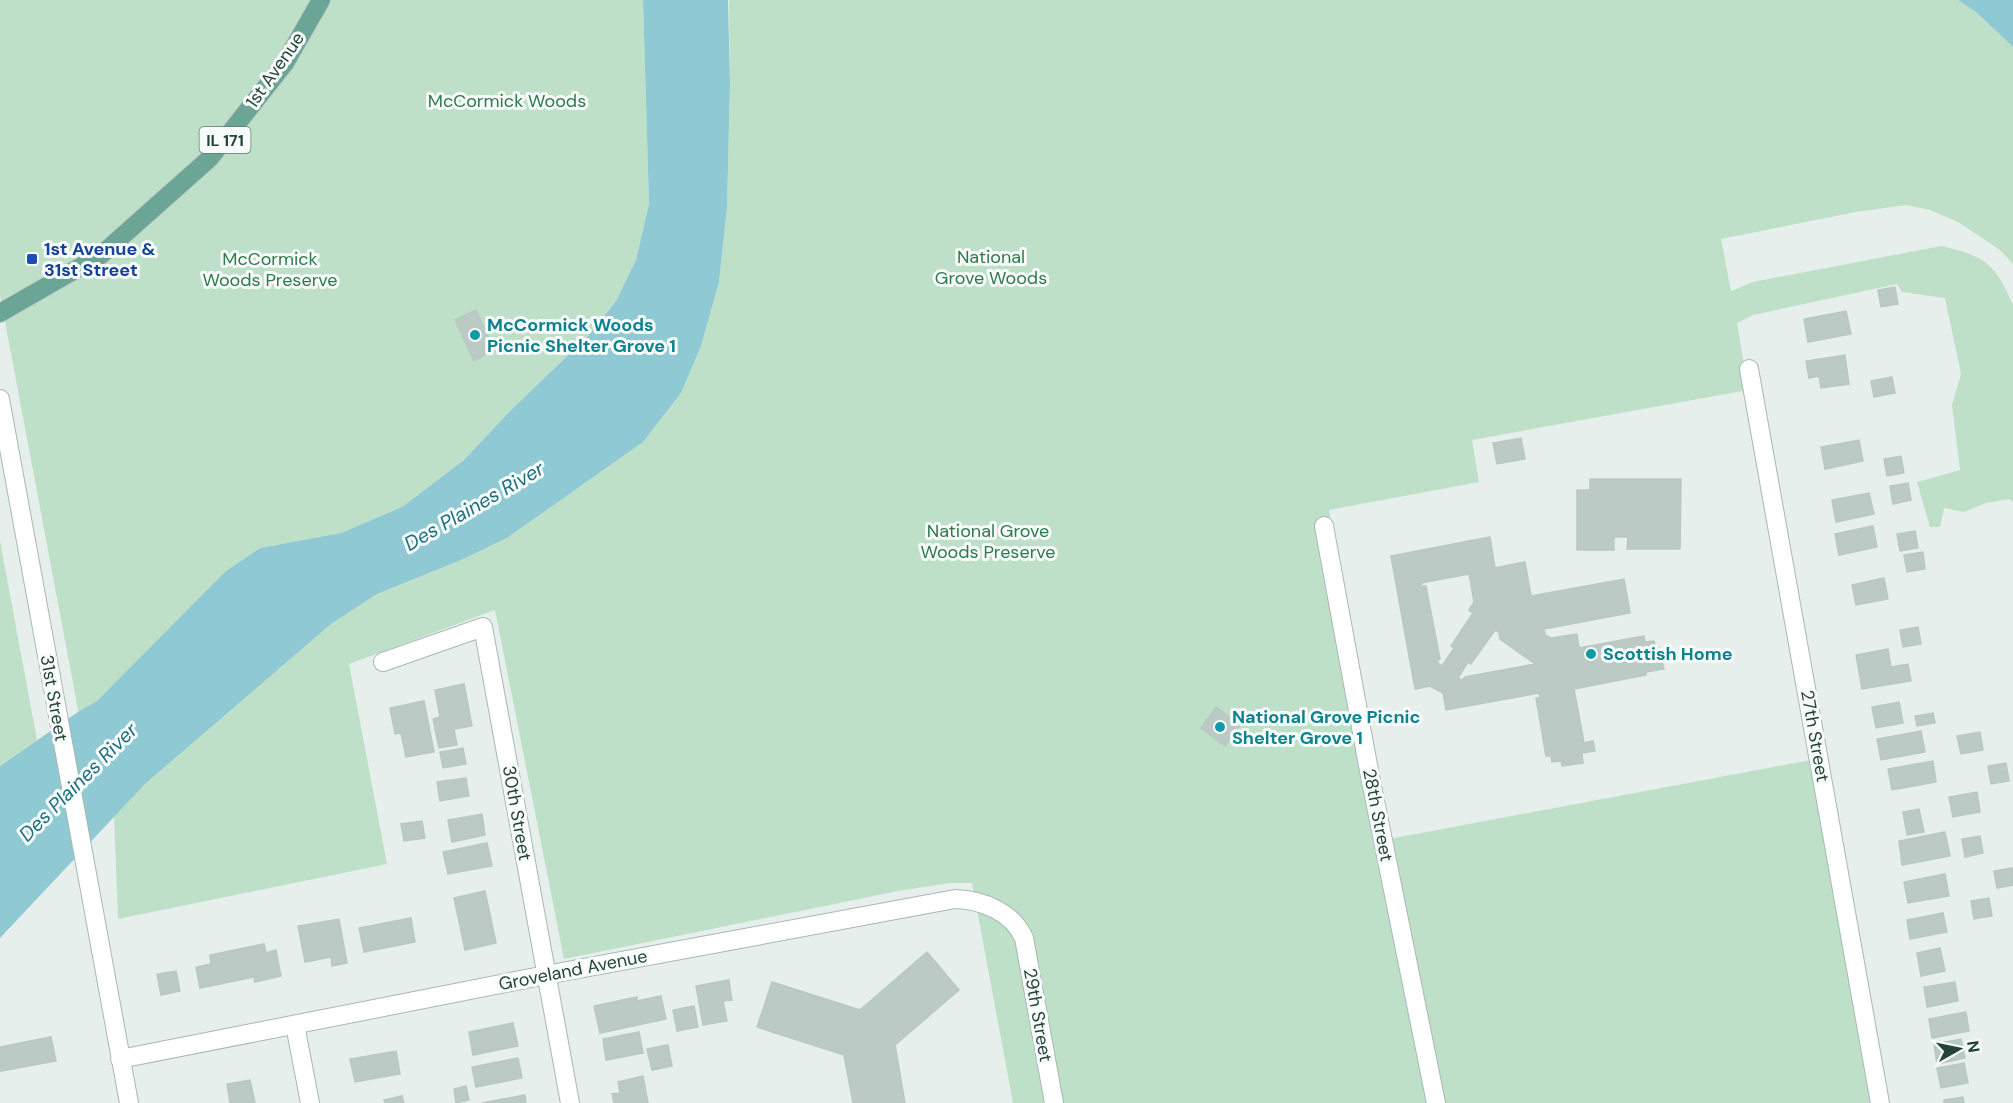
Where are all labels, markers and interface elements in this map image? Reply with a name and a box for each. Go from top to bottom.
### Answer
street label: 1st Avenue [240,27,310,113]
park label: McCormick Woods [428,89,586,113]
road number: IL 171 [200,127,250,153]
place label: 1st Avenue & 31st Street [44,237,156,282]
park label: National Grove Woods [935,245,1047,290]
park label: McCormick Woods Preserve [202,247,338,292]
marker: 1st Avenue & 31st Street [25,252,39,266]
place label: McCormick Woods Picnic Shelter Grove 1 [487,313,676,358]
marker: McCormick Woods Picnic Shelter Grove 1 [468,328,482,342]
water label: Des Plaines River [399,455,549,557]
park label: National Grove Woods Preserve [920,519,1056,564]
place label: Scottish Home [1603,642,1733,666]
marker: Scottish Home [1584,647,1598,661]
street label: 31st Street [35,653,73,743]
street label: 27th Street [1795,688,1835,784]
place label: National Grove Picnic Shelter Grove 1 [1232,705,1421,750]
water label: Des Plaines River [13,717,143,847]
marker: National Grove Picnic Shelter Grove 1 [1213,720,1227,734]
street label: 30th Street [497,764,537,862]
street label: 28th Street [1357,766,1399,864]
street label: Groveland Avenue [497,944,649,996]
street label: 29th Street [1018,966,1058,1064]
north arrow [1929,1019,1989,1079]
text: N [1962,1039,1985,1054]

